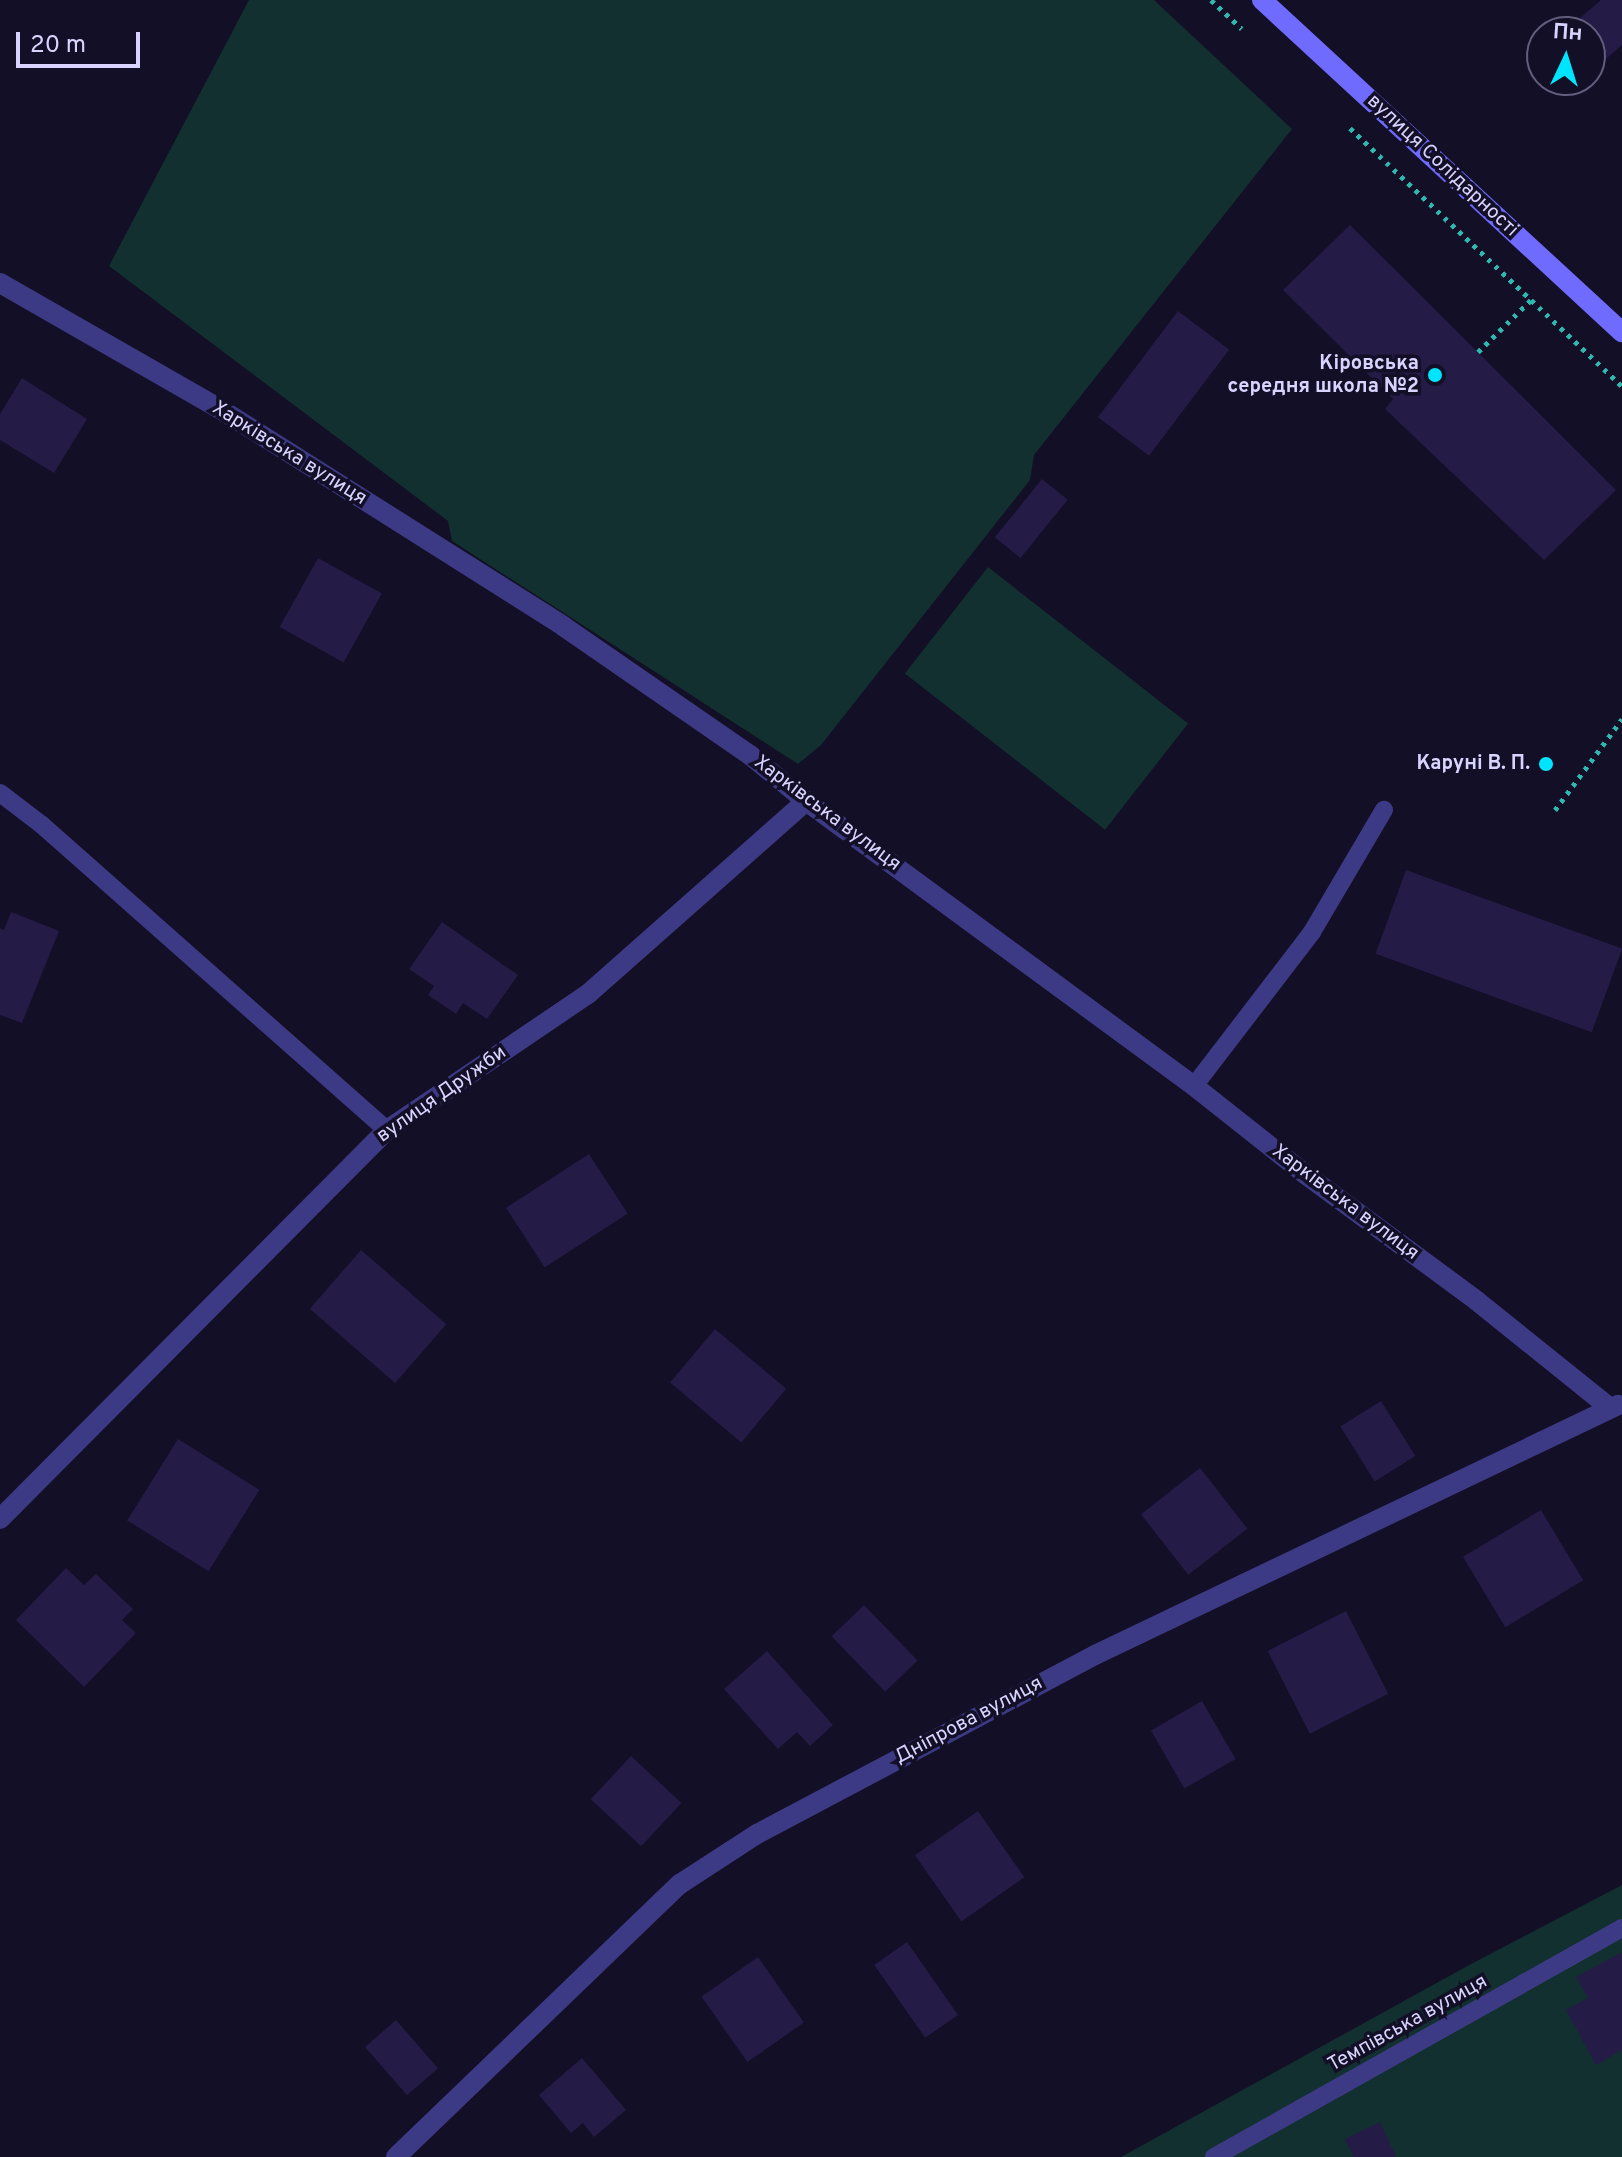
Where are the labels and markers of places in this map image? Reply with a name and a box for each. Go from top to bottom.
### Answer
place label: Кіровська середня школа №2 [1228,352,1419,399]
marker: Кіровська середня школа №2 [1426,366,1444,384]
place label: Каруні В. П. [1417,752,1530,776]
marker: Каруні В. П. [1537,755,1555,773]

